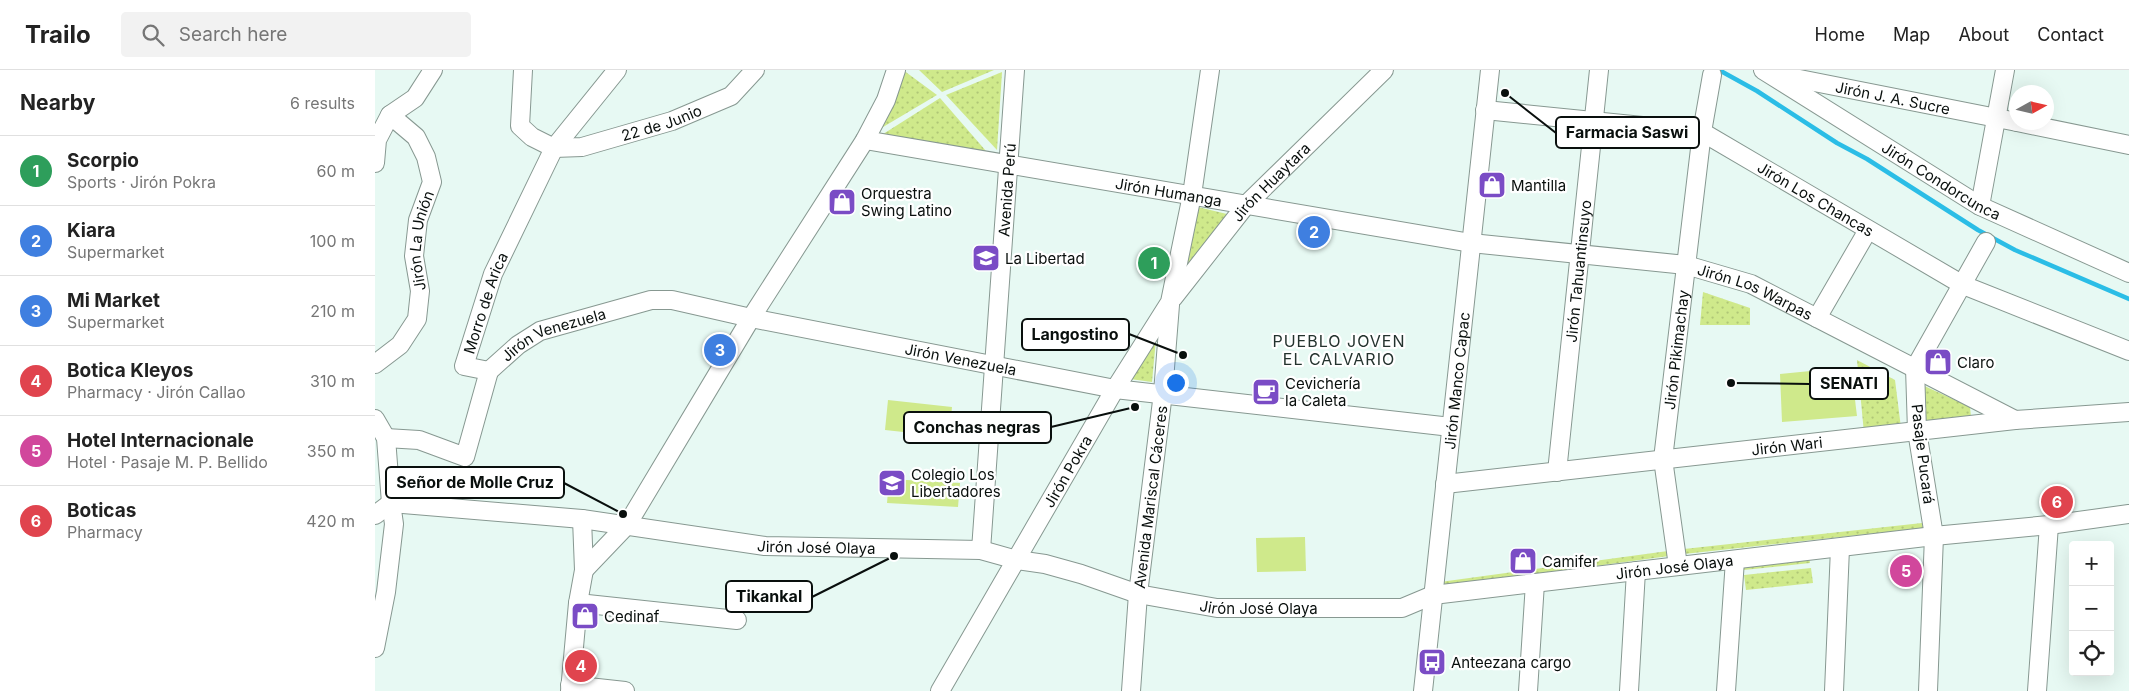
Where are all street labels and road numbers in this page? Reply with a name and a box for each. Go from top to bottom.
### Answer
street label: Jirón J. A. Sucre [1834,77,1952,118]
street label: 22 de Junio [619,100,704,145]
street label: Jirón Condorcunca [1878,137,2004,224]
street label: Jirón Huaytara [1227,138,1314,225]
street label: Avenida Perú [994,143,1019,237]
street label: Jirón Los Chancas [1754,157,1877,240]
street label: Jirón Humanga [1114,173,1223,210]
street label: Jirón La Unión [405,188,438,292]
street label: Jirón Tahuantinsuyo [1561,199,1595,343]
street label: Morro de Arica [459,249,512,356]
street label: Jirón Los Warpas [1695,259,1816,324]
street label: Jirón Pikimachay [1659,288,1693,411]
street label: Jirón Venezuela [497,304,608,365]
street label: Jirón Manco Capac [1440,311,1473,450]
street label: Jirón Venezuela [903,339,1018,379]
street label: Pasaje Pucará [1907,403,1939,505]
street label: Avenida Mariscal Cáceres [1129,405,1171,589]
street label: Jirón Pokra [1039,432,1096,511]
street label: Jirón Wari [1750,432,1824,459]
street label: Jirón José Olaya [756,535,876,558]
street label: Jirón José Olaya [1615,550,1734,583]
street label: Jirón José Olaya [1198,596,1318,618]

